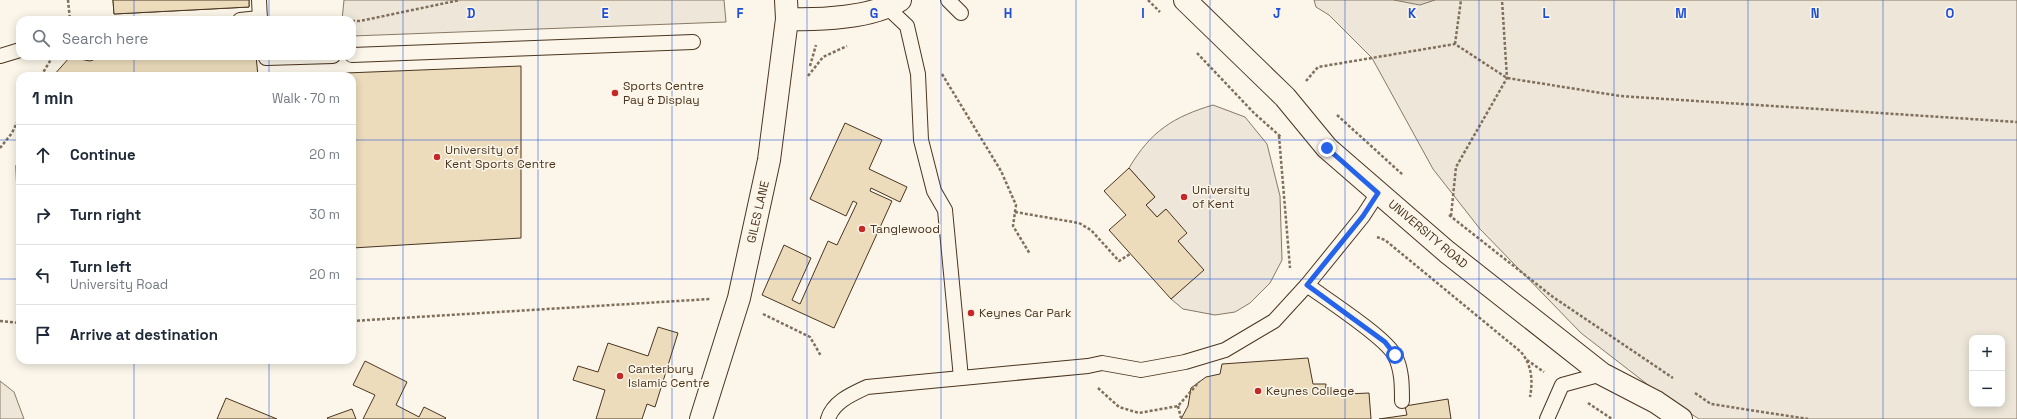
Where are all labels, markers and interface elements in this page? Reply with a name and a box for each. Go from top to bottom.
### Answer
text: D [467,5,476,22]
text: E [601,5,609,22]
text: F [737,5,744,22]
text: G [870,5,878,22]
text: H [1004,5,1012,22]
text: I [1141,5,1145,22]
text: J [1273,5,1281,22]
text: K [1408,5,1417,22]
text: L [1542,5,1550,22]
text: M [1675,5,1687,22]
text: N [1811,5,1819,22]
text: O [1946,5,1955,22]
search box [16,16,356,60]
icon: search [30,27,52,49]
text: Search here [62,29,148,48]
place label: Sports Centre Pay & Display [623,78,704,108]
text: 1 min [32,87,74,109]
marker: Sports Centre Pay & Display [610,88,620,98]
text: Walk · 70 m [272,90,340,107]
route end [1318,139,1336,157]
place label: University of Kent Sports Centre [445,142,556,172]
icon: ahead [32,144,54,166]
text: Continue [70,145,136,164]
text: 20 m [309,146,340,163]
marker: University of Kent Sports Centre [432,152,442,162]
street label: GILES LANE [743,179,773,245]
place label: University of Kent [1192,182,1250,212]
marker: University of Kent [1179,192,1189,202]
street label: UNIVERSITY ROAD [1385,196,1471,272]
icon: right [32,204,54,226]
text: Turn right [70,205,141,224]
text: 30 m [309,206,340,223]
place label: Tanglewood [870,221,940,237]
marker: Tanglewood [857,224,867,234]
text: Turn left [70,257,132,276]
icon: left [32,264,54,286]
text: 20 m [309,266,340,283]
text: University Road [70,276,168,293]
place label: Keynes Car Park [979,305,1072,321]
marker: Keynes Car Park [966,308,976,318]
icon: arrive [32,324,54,346]
text: Arrive at destination [70,325,218,344]
map controls [1969,335,2005,407]
button: + [1969,335,2005,371]
route start [1386,346,1404,364]
place label: Canterbury Islamic Centre [628,361,710,391]
marker: Canterbury Islamic Centre [615,371,625,381]
button: − [1969,371,2005,407]
place label: Keynes College [1266,383,1354,399]
marker: Keynes College [1253,386,1263,396]

